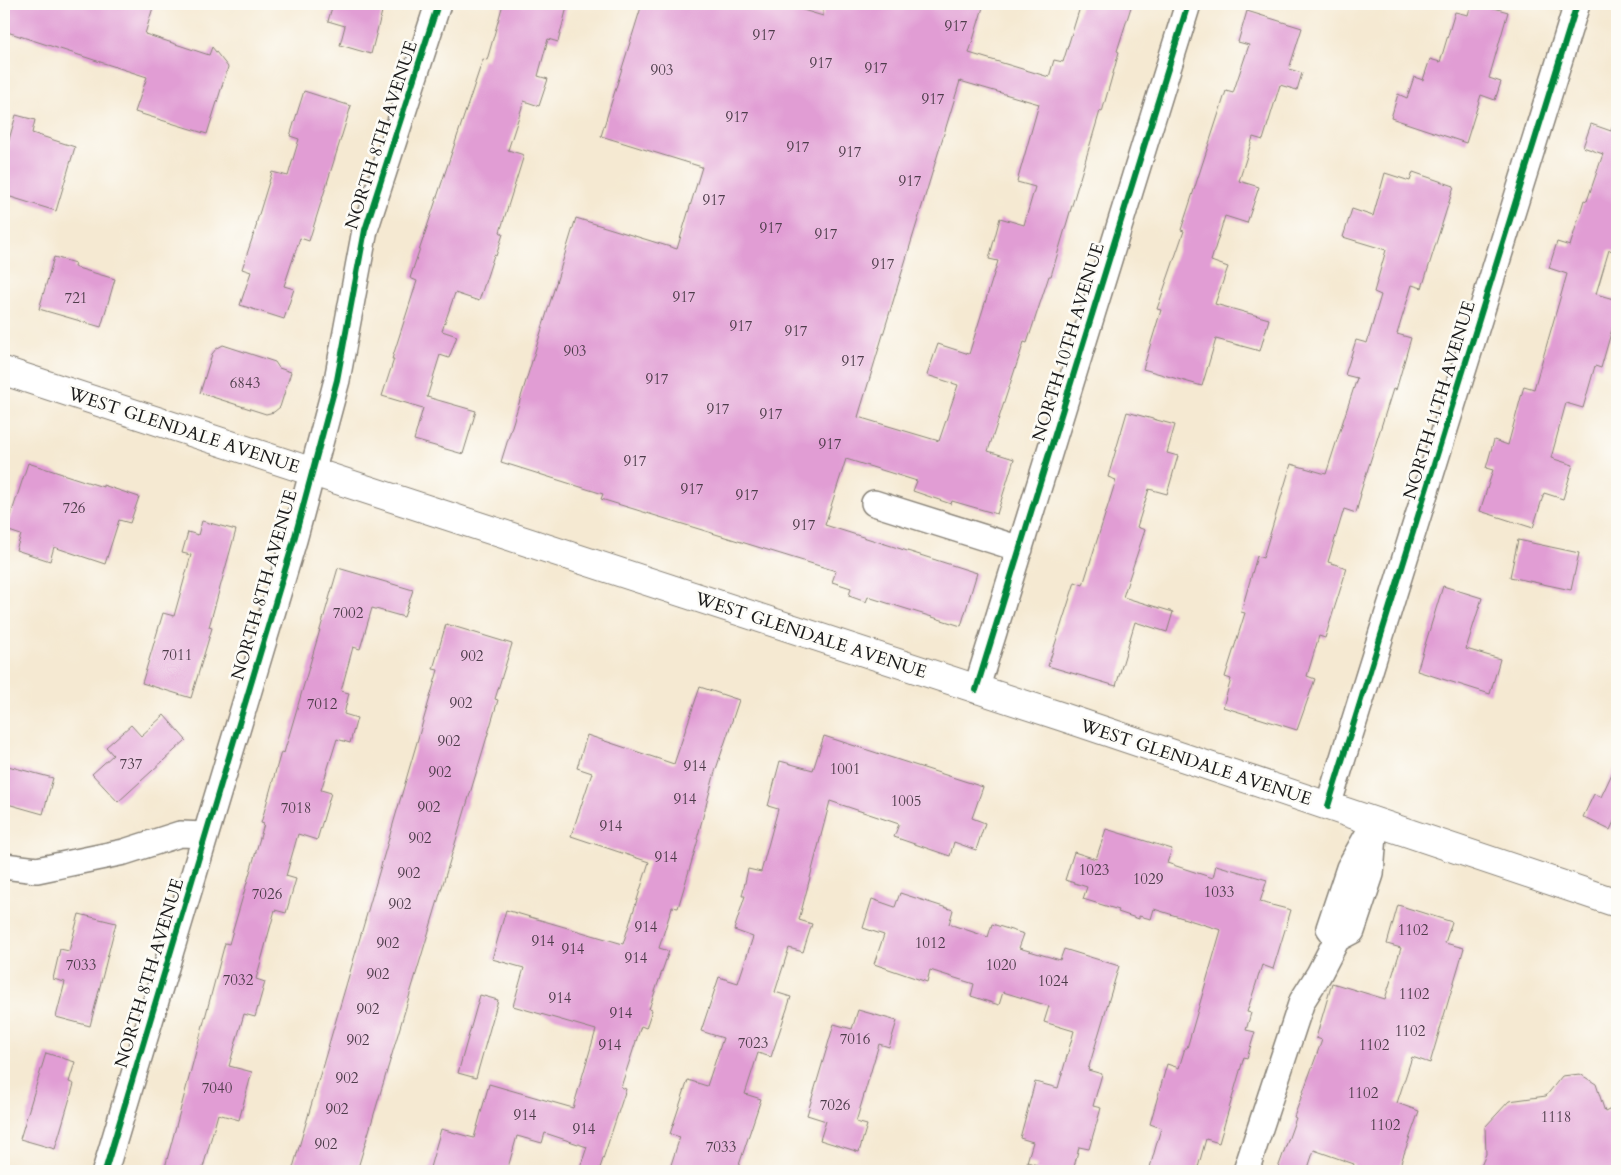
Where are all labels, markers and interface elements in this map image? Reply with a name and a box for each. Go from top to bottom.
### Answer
house number: 917 [944,16,968,36]
house number: 917 [752,25,776,45]
street label: NORTH 8TH AVENUE [339,38,424,233]
house number: 917 [809,53,833,73]
house number: 917 [864,58,888,78]
house number: 903 [650,60,674,80]
house number: 917 [921,89,945,109]
house number: 917 [725,107,749,127]
house number: 917 [786,137,810,157]
house number: 917 [838,142,862,162]
house number: 917 [898,171,922,191]
house number: 917 [702,190,726,210]
house number: 917 [759,218,783,238]
house number: 917 [814,224,838,244]
street label: NORTH 10TH AVENUE [1026,240,1111,444]
house number: 917 [871,254,895,274]
house number: 917 [672,287,696,307]
house number: 721 [64,288,88,308]
street label: NORTH 11TH AVENUE [1397,298,1482,502]
house number: 917 [729,316,753,336]
house number: 917 [784,321,808,341]
house number: 903 [563,341,587,361]
house number: 917 [841,351,865,371]
house number: 917 [645,369,669,389]
house number: 6843 [230,373,260,393]
street label: WEST GLENDALE AVENUE [64,381,303,480]
house number: 917 [706,399,730,419]
house number: 917 [759,404,783,424]
house number: 917 [818,434,842,454]
house number: 917 [623,451,647,471]
house number: 917 [680,479,704,499]
house number: 917 [735,485,759,505]
street label: NORTH 8TH AVENUE [225,487,304,683]
house number: 726 [62,498,86,518]
house number: 917 [792,515,816,535]
street label: WEST GLENDALE AVENUE [691,586,930,685]
house number: 7002 [333,603,364,623]
house number: 7011 [162,645,192,665]
house number: 902 [460,646,484,666]
house number: 902 [449,693,473,713]
house number: 7012 [307,694,338,714]
street label: WEST GLENDALE AVENUE [1076,713,1315,812]
house number: 902 [437,731,461,751]
house number: 737 [119,754,143,774]
house number: 914 [683,756,707,776]
house number: 1001 [830,759,860,779]
house number: 902 [428,762,452,782]
house number: 914 [673,789,697,809]
house number: 1005 [891,791,921,811]
house number: 902 [417,797,441,817]
house number: 7018 [281,798,311,818]
house number: 914 [599,816,623,836]
house number: 902 [408,828,432,848]
house number: 914 [654,847,678,867]
house number: 1023 [1079,860,1109,880]
house number: 902 [397,863,421,883]
house number: 1029 [1133,869,1164,889]
street label: NORTH 8TH AVENUE [109,875,190,1071]
house number: 1033 [1204,882,1234,902]
house number: 7026 [252,884,283,904]
house number: 902 [388,894,412,914]
house number: 914 [634,917,658,937]
house number: 1102 [1398,920,1429,940]
house number: 914 [531,931,555,951]
house number: 902 [376,933,400,953]
house number: 1012 [915,933,946,953]
house number: 914 [561,939,585,959]
house number: 914 [624,948,648,968]
house number: 7033 [66,955,96,975]
house number: 1020 [986,955,1017,975]
house number: 902 [366,964,390,984]
house number: 7032 [223,970,254,990]
house number: 1024 [1038,971,1069,991]
house number: 1102 [1399,984,1430,1004]
house number: 914 [548,988,572,1008]
house number: 902 [356,999,380,1019]
house number: 914 [609,1003,633,1023]
house number: 1102 [1395,1021,1426,1041]
house number: 7016 [840,1029,871,1049]
house number: 902 [346,1030,370,1050]
house number: 7023 [738,1033,768,1053]
house number: 914 [598,1035,622,1055]
house number: 1102 [1359,1035,1390,1055]
house number: 902 [335,1068,359,1088]
house number: 7040 [202,1078,233,1098]
house number: 1102 [1348,1083,1379,1103]
house number: 7026 [820,1095,851,1115]
house number: 902 [325,1099,349,1119]
house number: 914 [513,1105,537,1125]
house number: 1118 [1541,1107,1571,1127]
house number: 1102 [1370,1115,1401,1135]
house number: 914 [572,1119,596,1139]
house number: 902 [314,1134,338,1154]
house number: 7033 [706,1137,736,1157]

